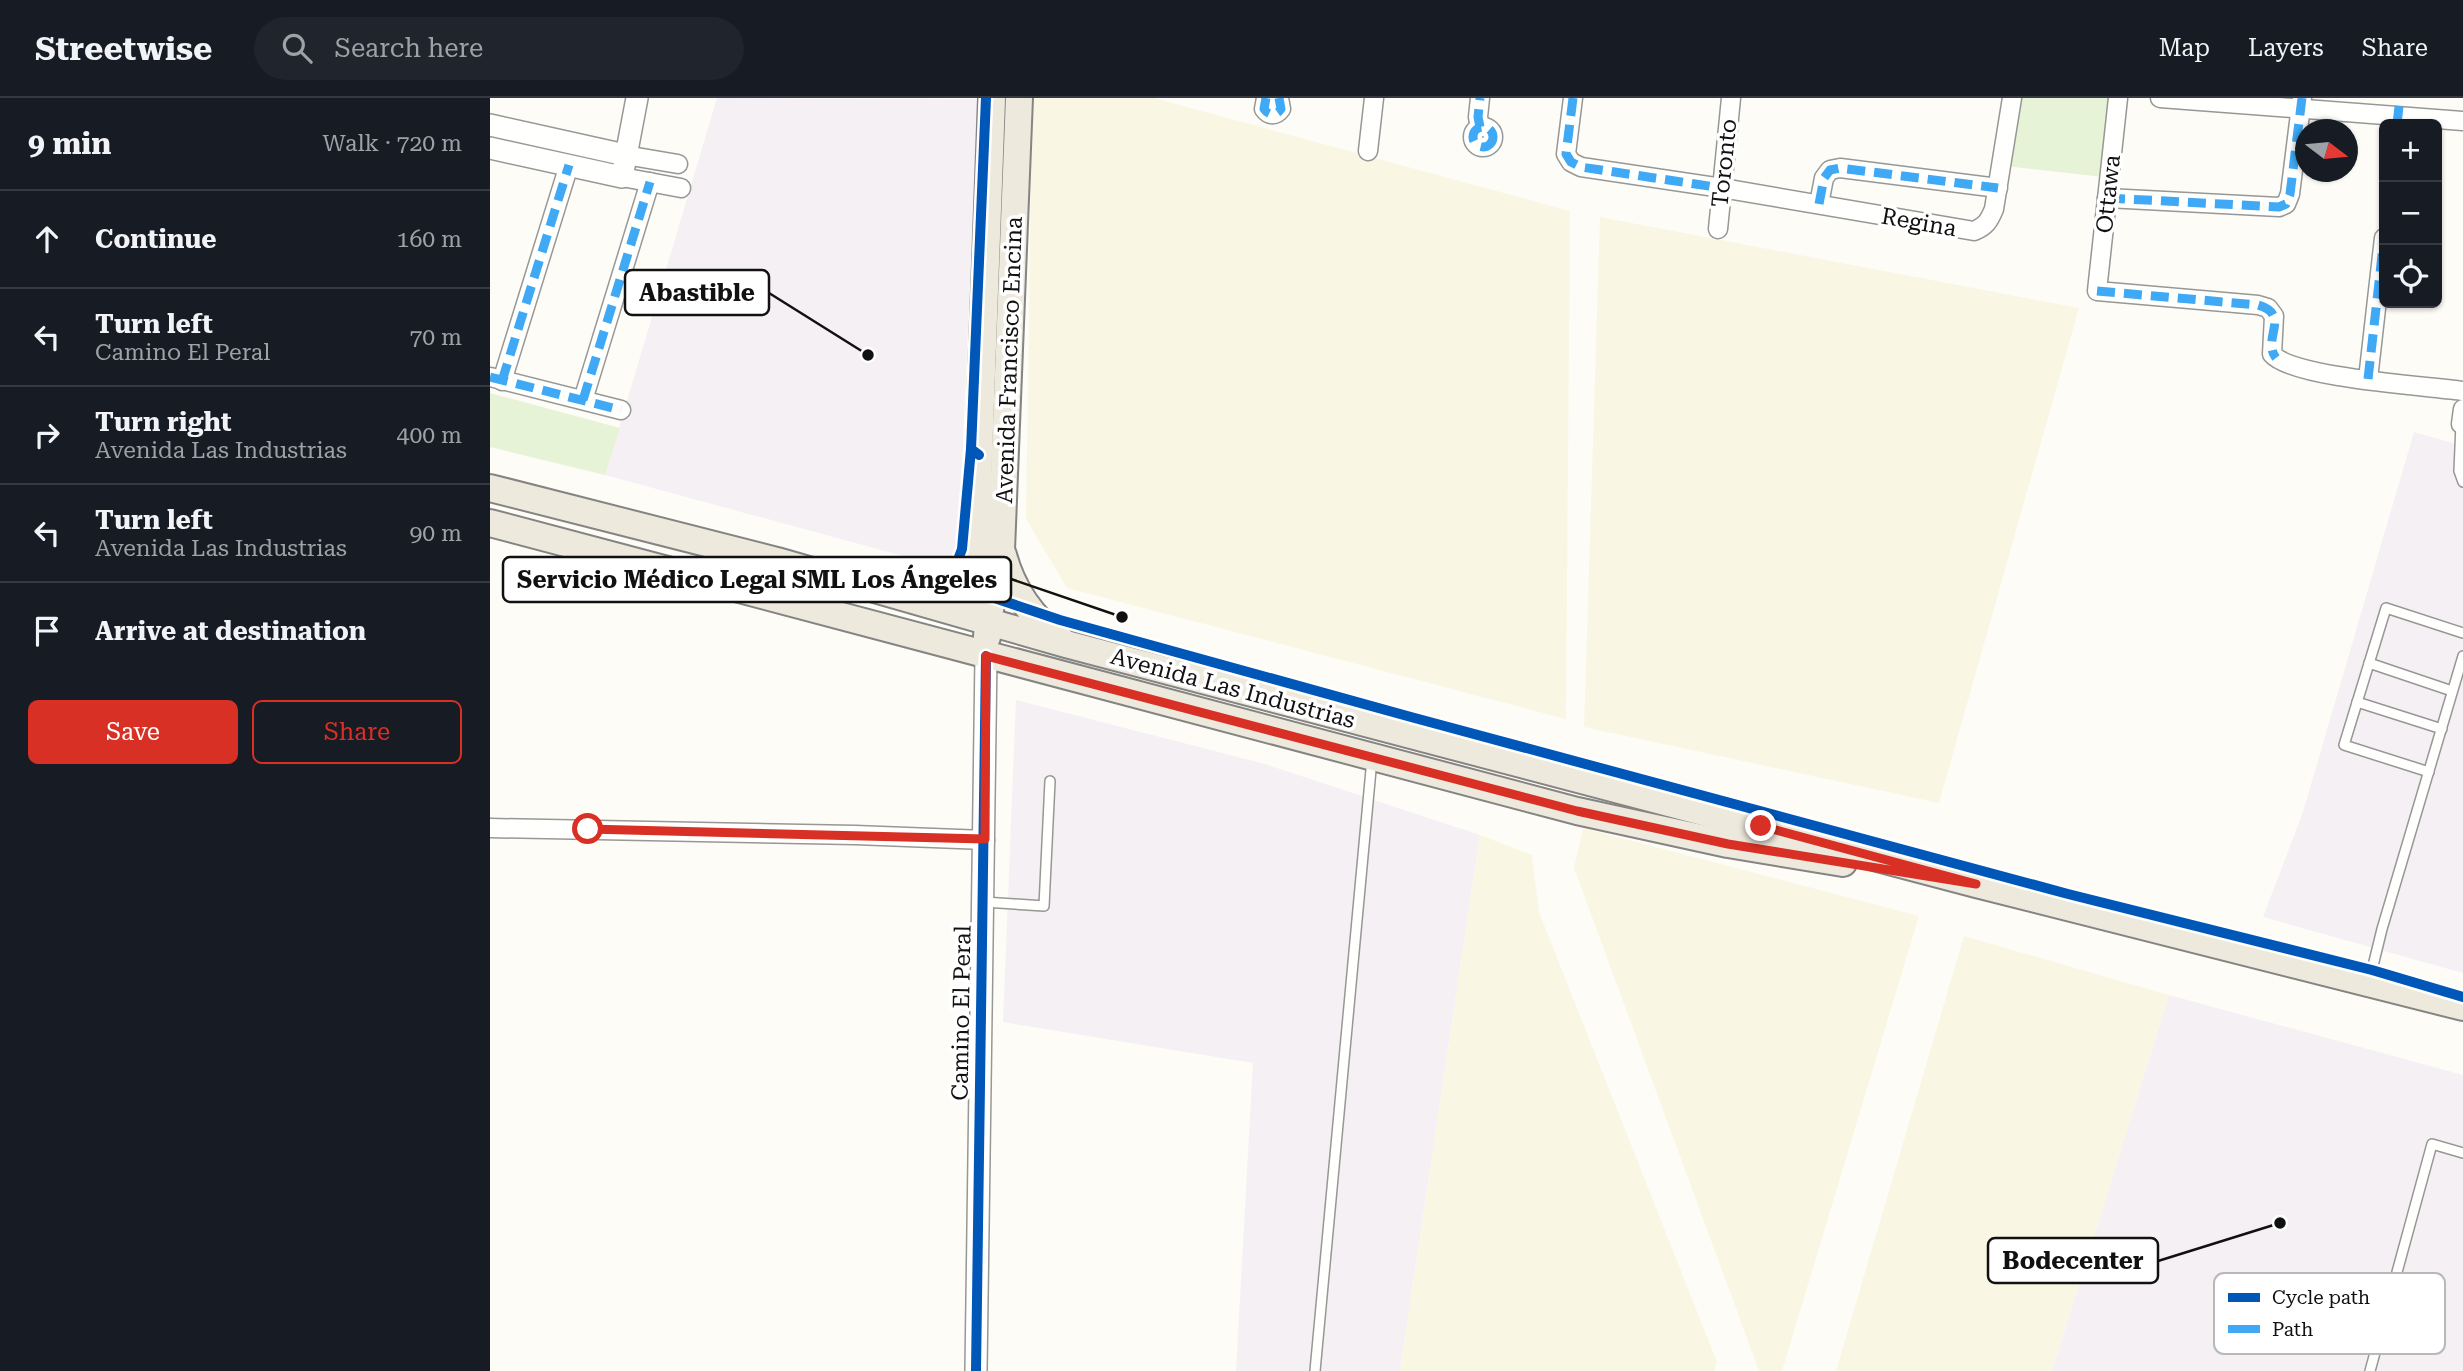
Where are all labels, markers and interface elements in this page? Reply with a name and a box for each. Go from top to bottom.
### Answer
search box [254,17,744,80]
text: Streetwise [35,29,212,68]
icon: search [278,29,316,67]
text: Search here [334,33,483,63]
text: Map [2159,34,2210,62]
text: Layers [2248,34,2324,62]
text: Share [2362,34,2428,62]
street label: Toronto [1706,118,1743,209]
north arrow [2295,119,2358,182]
map controls [2379,119,2442,308]
button: + [2379,119,2442,182]
text: 9 min [28,126,111,161]
text: Walk · 720 m [323,130,462,157]
street label: Ottawa [2091,153,2126,235]
button: − [2379,182,2442,245]
street label: Regina [1879,203,1959,242]
street label: Avenida Francisco Encina [991,216,1028,504]
icon: ahead [28,220,66,258]
text: Continue [95,224,217,254]
text: 160 m [397,226,462,253]
button: locate [2379,245,2442,308]
callout: Abastible [625,270,769,315]
text: Abastible [639,279,755,307]
text: Turn left [95,309,213,339]
icon: left [28,318,66,356]
text: 70 m [409,324,462,351]
text: Camino El Peral [95,339,270,366]
text: Turn right [95,407,231,437]
icon: right [28,416,66,454]
text: 400 m [397,422,462,449]
text: Avenida Las Industrias [95,437,347,464]
text: Turn left [95,505,213,535]
icon: left [28,514,66,552]
text: 90 m [409,520,462,547]
text: Avenida Las Industrias [95,535,347,562]
callout: Servicio Médico Legal SML Los Ángeles [503,557,1011,602]
text: Servicio Médico Legal SML Los Ángeles [517,564,997,594]
icon: arrive [28,612,66,650]
text: Arrive at destination [95,616,366,646]
street label: Avenida Las Industrias [1108,643,1358,734]
button: Save [28,700,238,764]
button: Share [252,700,462,764]
route end [1745,810,1776,841]
route start [572,813,603,844]
street label: Camino El Peral [946,925,977,1101]
callout: Bodecenter [1988,1238,2158,1283]
text: Bodecenter [2002,1247,2144,1275]
legend [2214,1273,2445,1354]
text: Cycle path [2272,1286,2370,1309]
text: Path [2272,1318,2313,1341]

